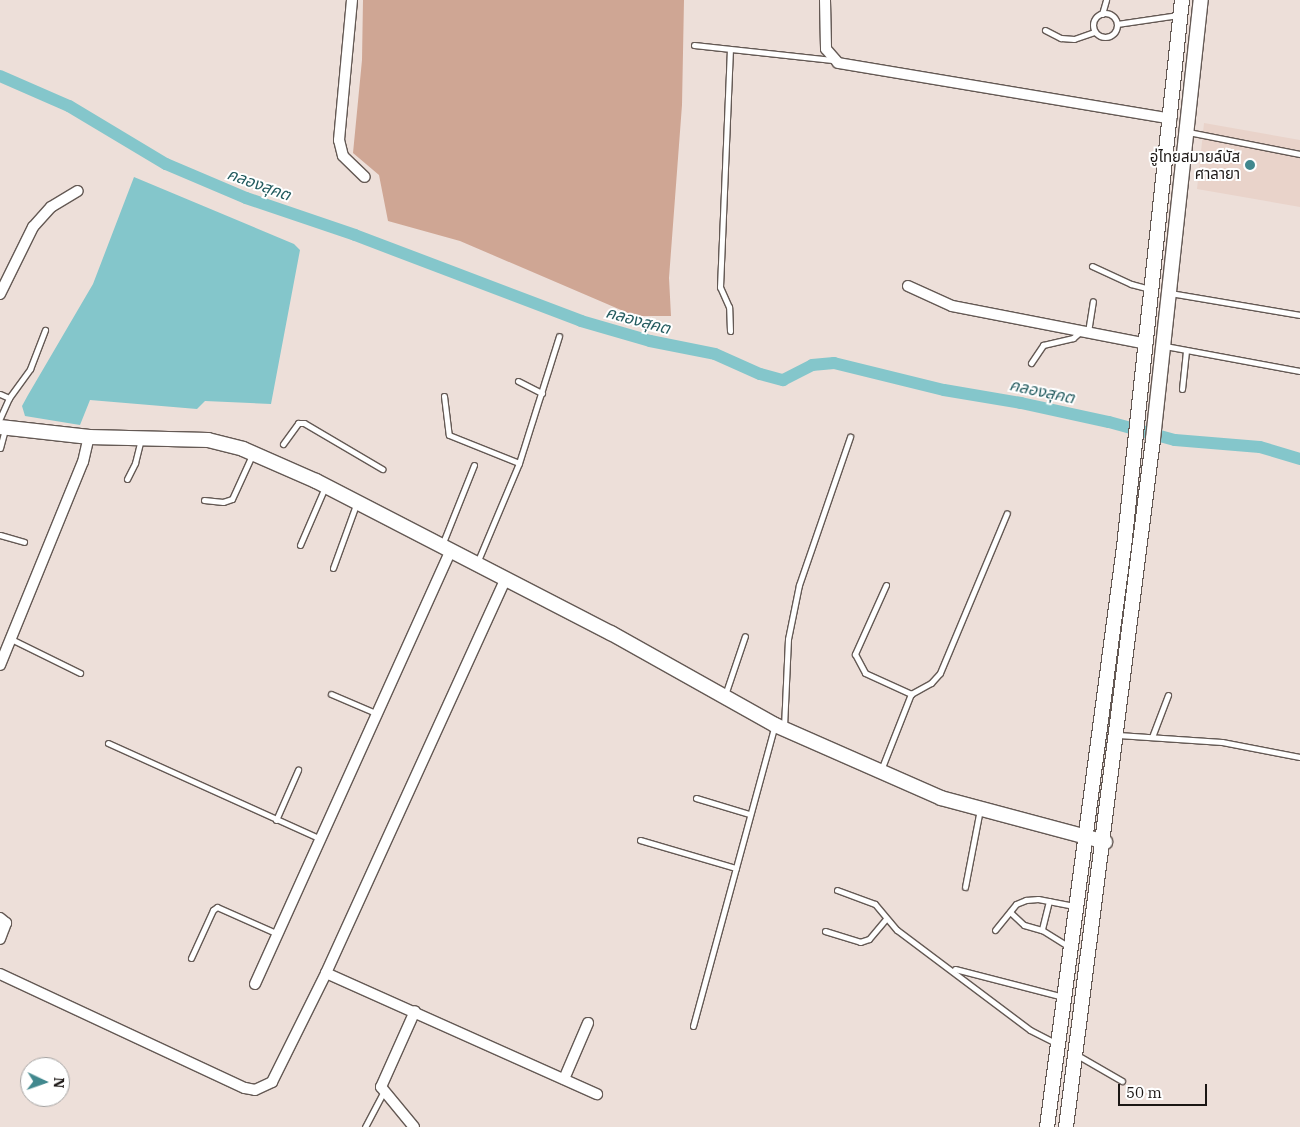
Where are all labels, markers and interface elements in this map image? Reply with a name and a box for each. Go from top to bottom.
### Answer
place label: อู่ไทยสมายล์บัส ศาลายา [1150,147,1240,182]
marker: อู่ไทยสมายล์บัส ศาลายา [1244,159,1256,171]
water label: คลองสุคต [225,164,293,204]
water label: คลองสุคต [604,302,672,338]
water label: คลองสุคต [1008,375,1076,407]
north arrow [20,1057,70,1107]
scale bar [1120,1074,1209,1106]
text: N [50,1077,68,1089]
text: 50 m [1126,1083,1162,1102]

